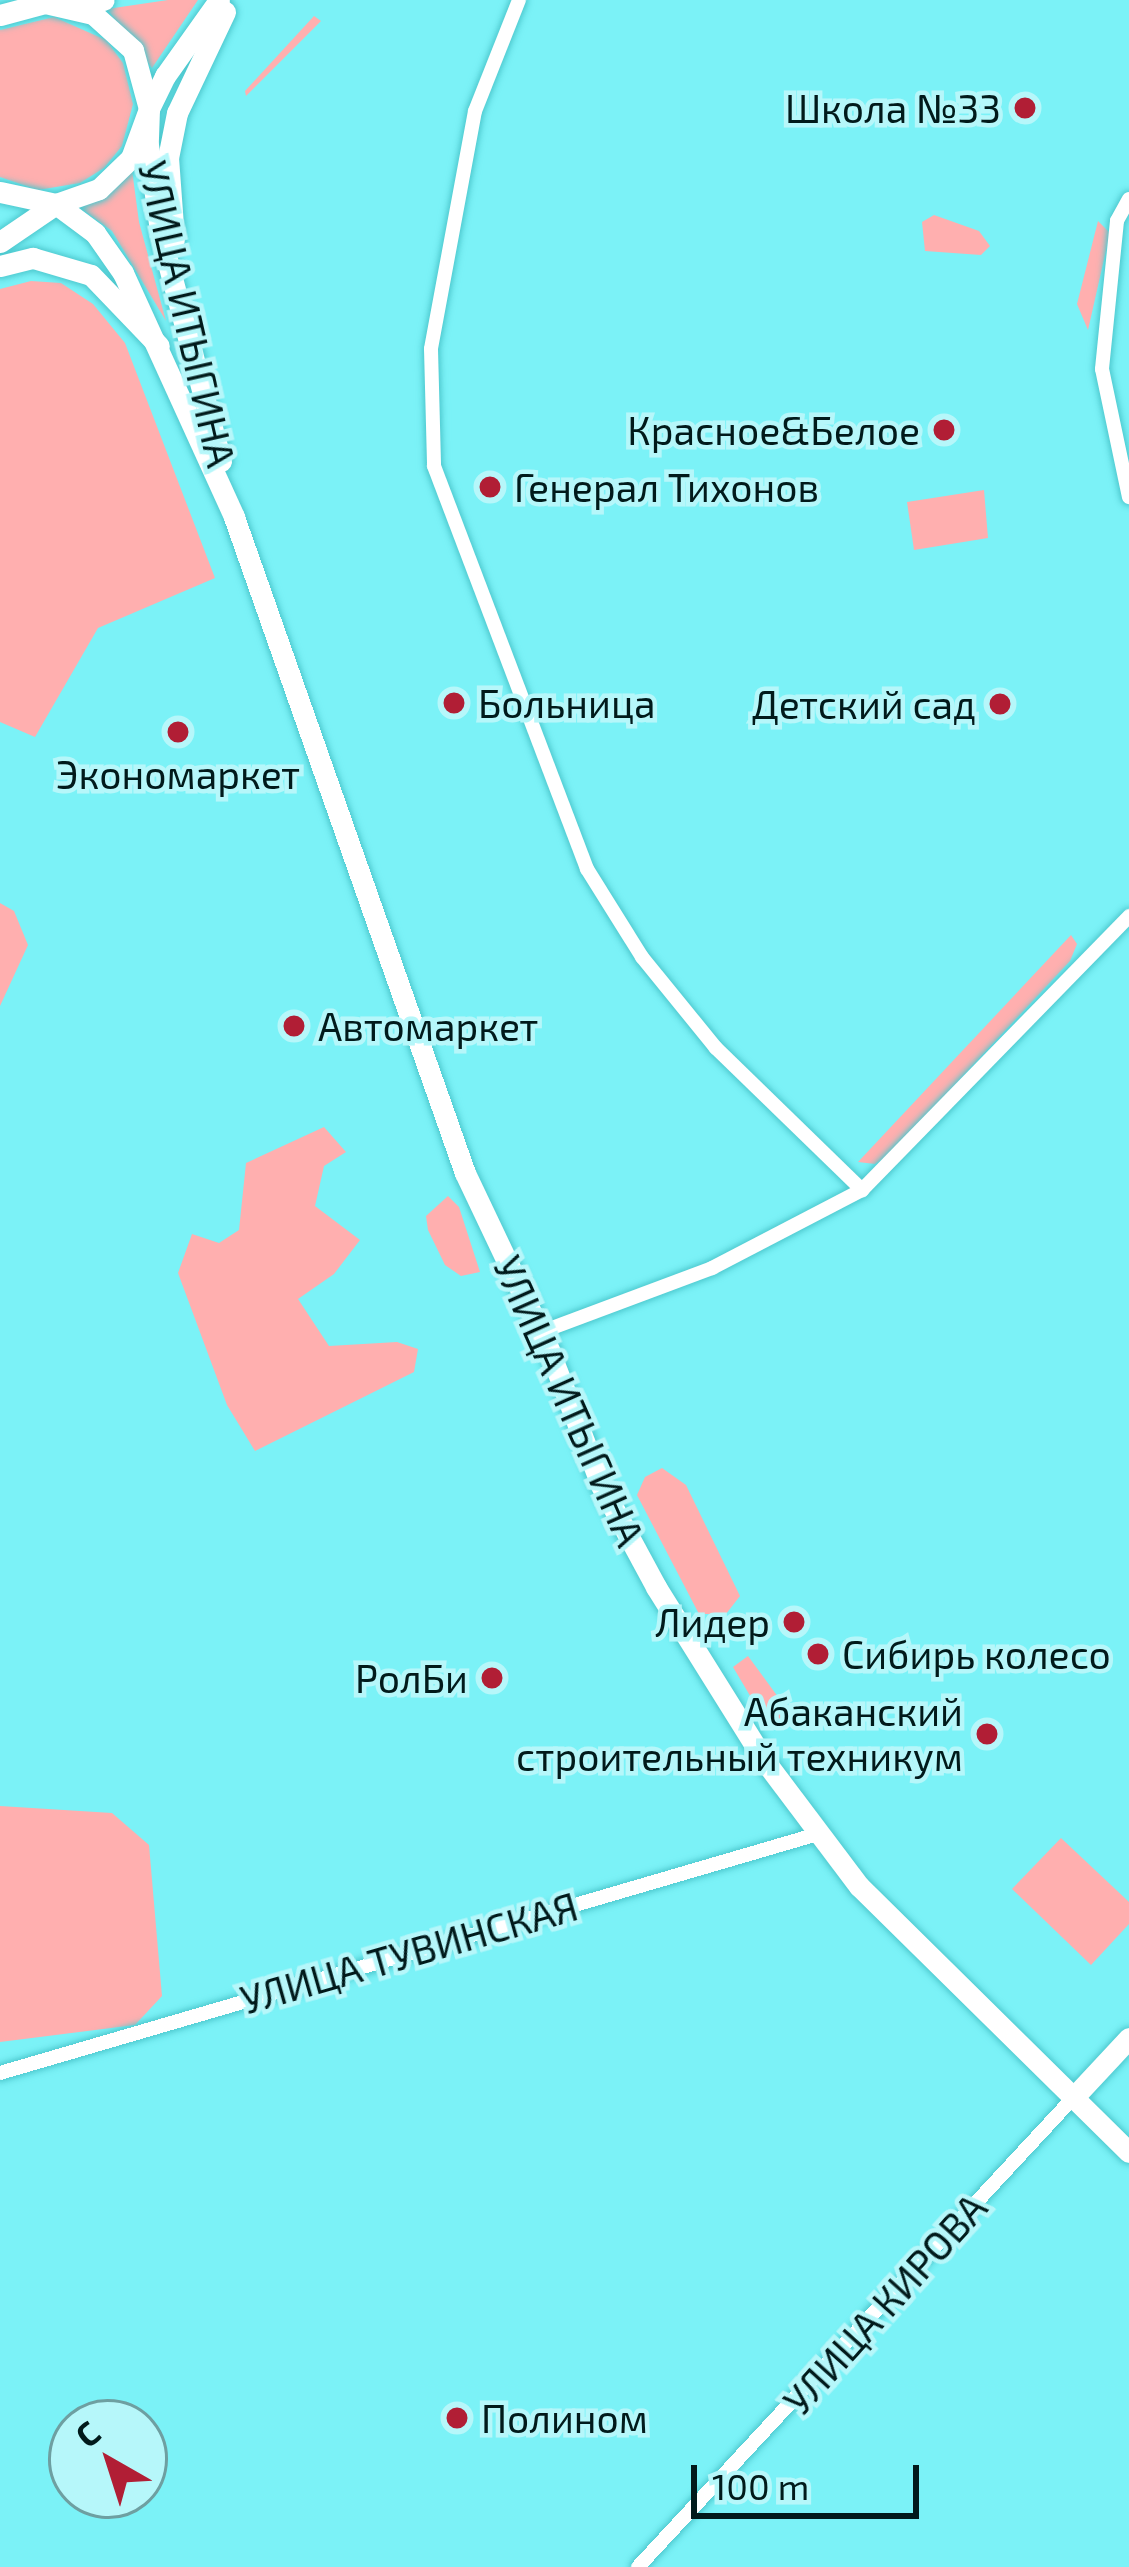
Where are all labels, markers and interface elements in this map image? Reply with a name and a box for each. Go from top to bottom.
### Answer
place label: Школа №33 [785,85,1001,131]
marker: Школа №33 [1012,95,1038,121]
street label: УЛИЦА ИТЫГИНА [129,156,245,472]
place label: Красное&Белое [627,407,920,453]
marker: Красное&Белое [931,417,957,443]
place label: Генерал Тихонов [514,464,819,510]
marker: Генерал Тихонов [477,474,503,500]
place label: Больница [478,680,656,726]
place label: Детский сад [752,681,976,727]
marker: Больница [441,690,467,716]
marker: Детский сад [987,691,1013,717]
marker: Экономаркет [165,719,191,745]
place label: Экономаркет [56,751,300,797]
place label: Автомаркет [318,1003,538,1049]
marker: Автомаркет [281,1013,307,1039]
street label: УЛИЦА ИТЫГИНА [484,1249,654,1553]
place label: Лидер [655,1599,770,1645]
marker: Лидер [781,1609,807,1635]
place label: Сибирь колесо [842,1631,1111,1677]
marker: Сибирь колесо [805,1641,831,1667]
place label: РолБи [355,1655,468,1701]
marker: РолБи [479,1665,505,1691]
place label: Абаканский строительный техникум [516,1689,963,1780]
marker: Абаканский строительный техникум [974,1721,1000,1747]
street label: УЛИЦА ТУВИНСКАЯ [235,1883,583,2023]
street label: УЛИЦА КИРОВА [774,2184,996,2424]
place label: Полином [481,2395,648,2441]
north arrow [48,2399,168,2519]
marker: Полином [444,2405,470,2431]
text: С [67,2412,107,2455]
scale bar [697,2441,925,2515]
text: 100 m [712,2464,809,2507]

